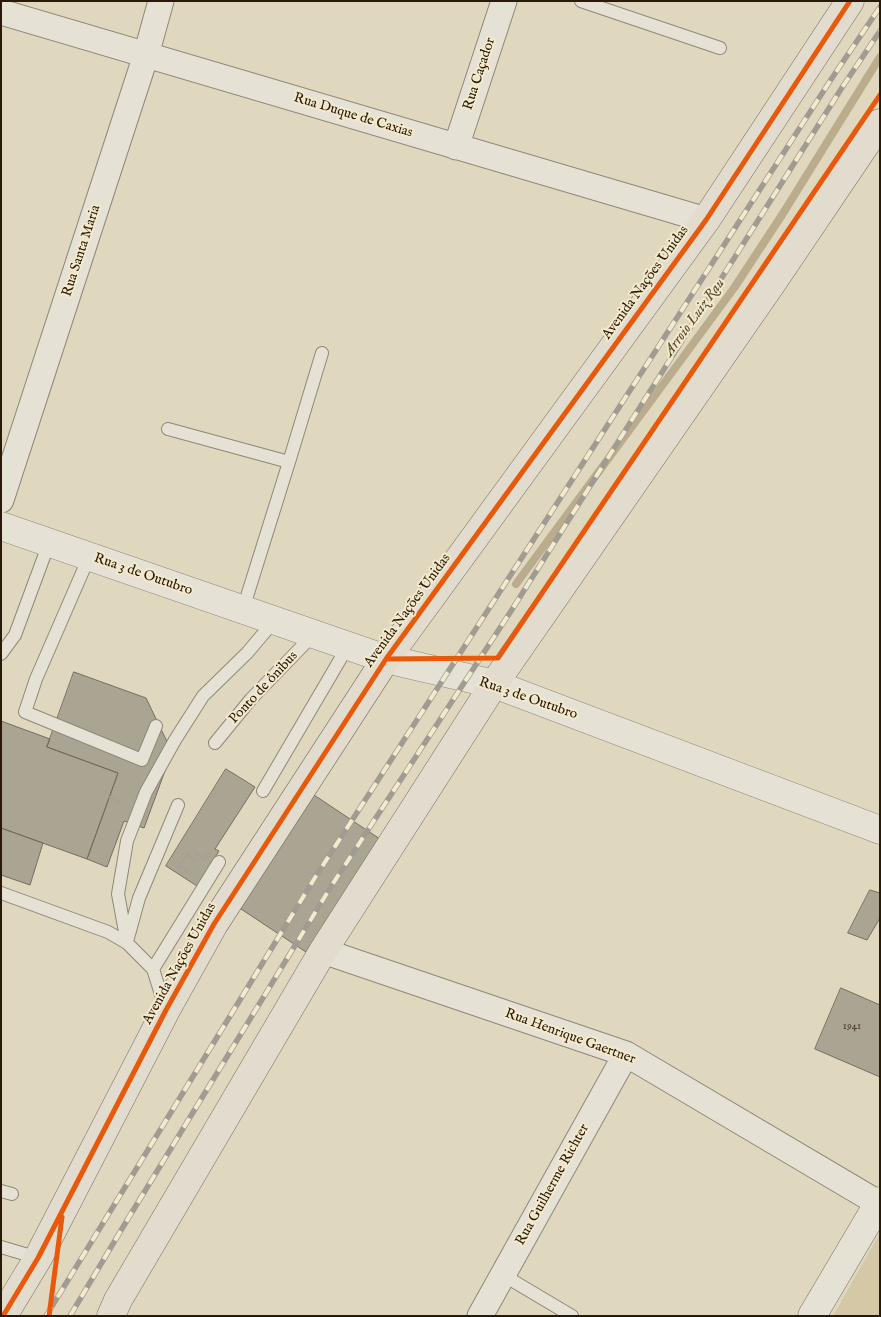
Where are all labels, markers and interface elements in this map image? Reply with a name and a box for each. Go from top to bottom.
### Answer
street label: Rua Caçador [460,36,500,112]
street label: Rua Duque de Caxias [291,90,415,142]
street label: Rua Santa Maria [59,203,105,299]
street label: Avenida Nações Unidas [599,223,693,343]
water label: Arroio Luiz Rau [661,275,729,361]
street label: Rua 3 de Outubro [91,550,195,600]
street label: Avenida Nações Unidas [361,551,455,671]
street label: Ponto de ônibus [226,648,302,728]
street label: Rua 3 de Outubro [476,674,580,724]
street label: Avenida Nações Unidas [140,900,220,1028]
street label: Rua Henrique Gaertner [502,1006,638,1068]
house number: 1941 [843,1020,861,1034]
street label: Rua Guilherme Richter [513,1121,593,1249]

